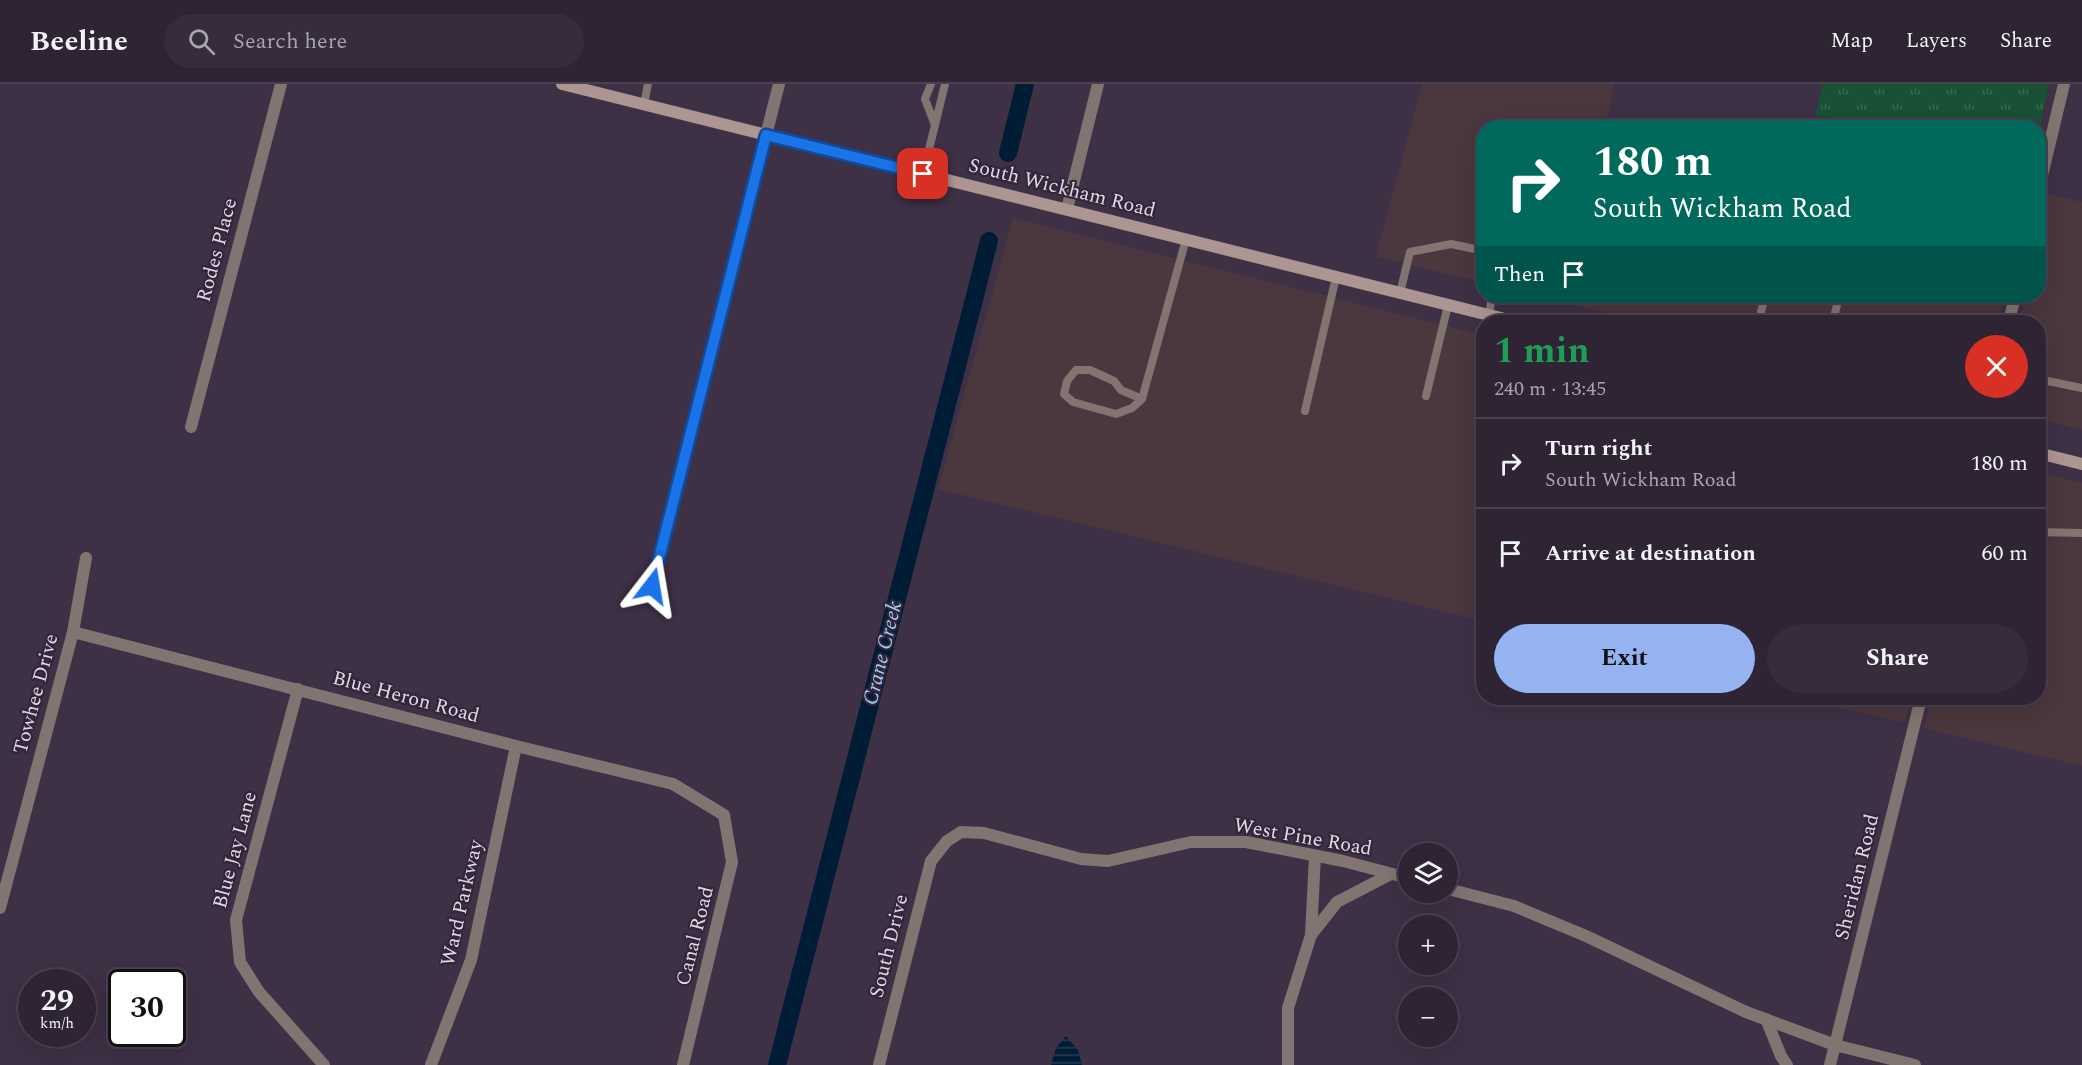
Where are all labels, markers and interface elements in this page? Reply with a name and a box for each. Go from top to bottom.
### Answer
search box [164,14,584,68]
text: Beeline [30,20,128,63]
icon: search [185,25,218,58]
text: Search here [233,25,347,58]
text: Map [1831,25,1873,57]
text: Layers [1906,25,1967,57]
text: Share [2000,25,2052,57]
text: 180 m [1593,131,1712,194]
icon: right [1494,144,1572,222]
pin [897,148,948,199]
street label: South Wickham Road [965,150,1159,226]
icon: arrive [906,157,939,190]
text: South Wickham Road [1593,188,1852,230]
street label: Rodes Place [189,195,245,305]
text: Then [1494,258,1545,291]
icon: arrive [1557,258,1590,291]
text: 1 min [1494,324,1590,379]
button: close [1965,335,2028,398]
text: 240 m · 13:45 [1494,374,1606,404]
text: Turn right [1545,432,1652,465]
icon: right [1494,447,1527,480]
text: 180 m [1971,447,2028,480]
text: South Wickham Road [1545,465,1737,495]
icon: arrive [1494,537,1527,570]
text: Arrive at destination [1545,537,1756,570]
text: 60 m [1982,537,2028,570]
position arrow [620,554,684,618]
water label: Crane Creek [855,598,911,708]
button: Exit [1494,624,1755,693]
button: Share [1767,624,2028,693]
street label: Towhee Drive [6,631,66,757]
street label: Blue Heron Road [329,663,483,731]
street label: Blue Jay Lane [205,788,265,912]
street label: West Pine Road [1232,810,1374,864]
street label: Sheridan Road [1827,811,1887,943]
street label: Ward Parkway [433,836,491,969]
map controls [1398,843,1458,1047]
button: layers [1398,843,1458,903]
street label: Canal Road [668,883,722,989]
street label: South Drive [862,891,916,1001]
button: + [1398,915,1458,975]
speed limit sign: 30 [108,969,186,1047]
text: 29 [40,978,74,1024]
button: − [1398,987,1458,1047]
text: km/h [40,1012,74,1035]

